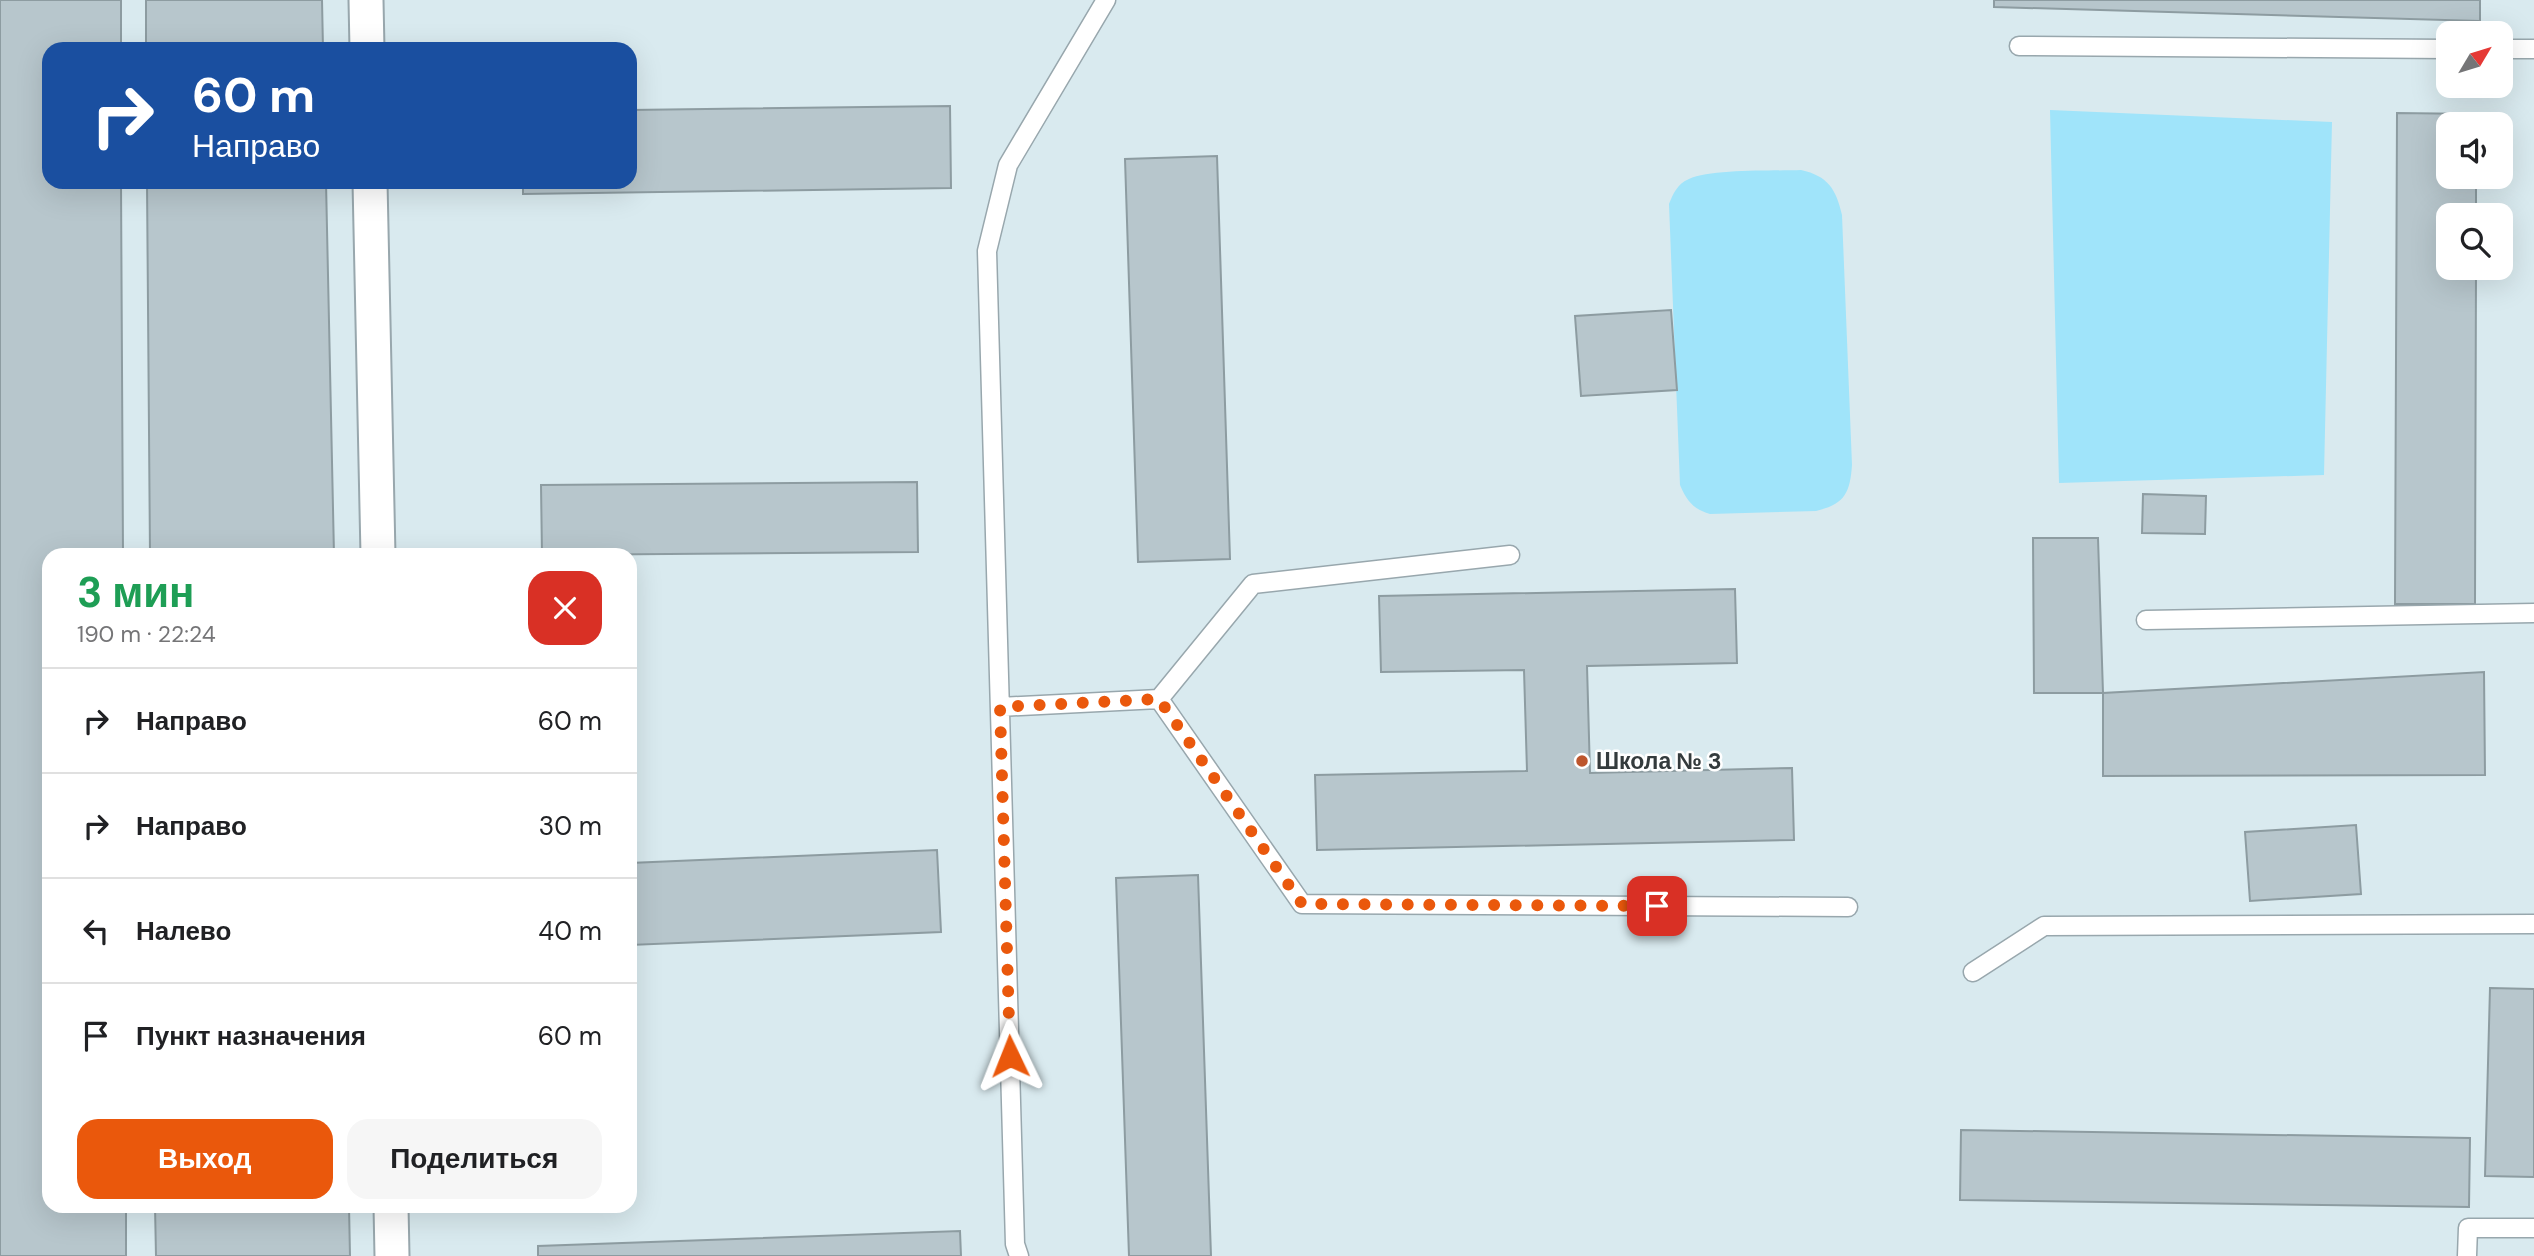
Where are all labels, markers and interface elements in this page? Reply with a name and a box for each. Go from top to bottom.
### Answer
north arrow [2436,21,2513,98]
map controls [2436,21,2513,280]
text: 60 m [192,63,315,127]
icon: right [77,70,168,161]
button: sound [2436,112,2513,189]
text: Направо [192,125,320,167]
button: search [2436,203,2513,280]
text: 3 мин [77,565,194,620]
button: close [528,571,602,645]
text: 190 m · 22:24 [77,619,216,649]
icon: right [77,702,115,740]
text: Направо [136,704,247,738]
text: 60 m [538,704,602,738]
place label: Школа № 3 [1596,746,1722,776]
marker: Школа № 3 [1574,753,1590,769]
icon: right [77,807,115,845]
text: Направо [136,809,247,843]
text: 30 m [539,809,602,843]
pin [1627,876,1687,936]
icon: arrive [1638,887,1676,925]
icon: left [77,912,115,950]
text: Налево [136,914,231,948]
text: 40 m [538,914,602,948]
icon: arrive [77,1017,115,1055]
text: Пункт назначения [136,1019,366,1053]
text: 60 m [538,1019,602,1053]
position arrow [973,1019,1047,1093]
button: Выход [77,1119,333,1199]
button: Поделиться [347,1119,602,1199]

